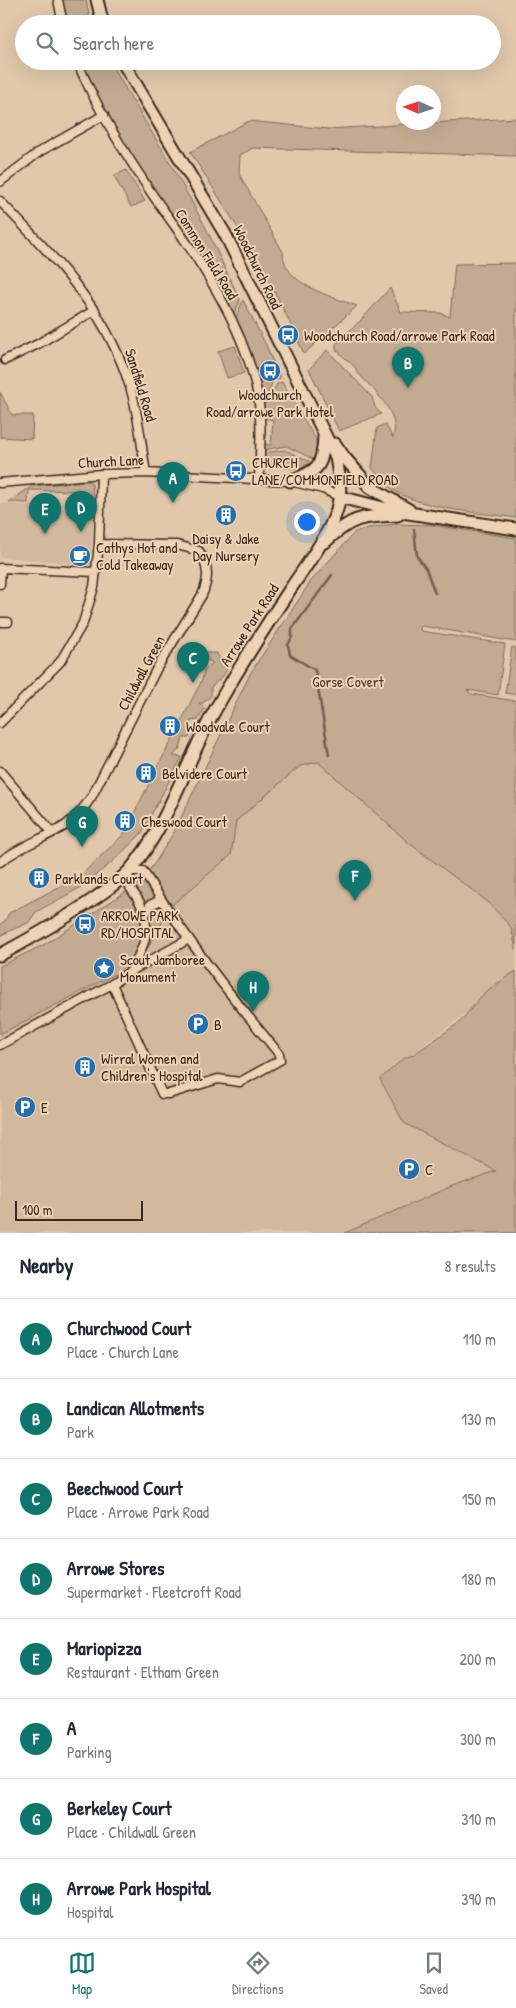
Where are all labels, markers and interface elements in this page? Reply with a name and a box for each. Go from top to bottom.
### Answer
search box [15,15,501,70]
icon: search [33,29,61,57]
text: Search here [73,30,154,56]
north arrow [396,85,441,130]
street label: Common Field Road [171,204,243,304]
street label: Woodchurch Road [229,221,287,313]
bus stop icon: Woodchurch Road/arrowe Park Road [276,323,300,347]
place label: Woodchurch Road/arrowe Park Road [304,325,495,346]
street label: Sandfield Road [120,346,162,424]
pin: B [392,347,424,388]
bus stop icon: Woodchurch Road/arrowe Park Hotel [258,359,282,383]
place label: Woodchurch Road/arrowe Park Hotel [206,384,334,422]
street label: Church Lane [77,449,145,473]
place label: CHURCH LANE/COMMONFIELD ROAD [252,452,399,490]
bus stop icon: CHURCH LANE/COMMONFIELD ROAD [224,459,248,483]
pin: A [157,462,189,503]
pin: D [65,491,97,532]
pin: E [29,493,61,534]
building icon: Daisy & Jake Day Nursery [214,503,238,527]
your location [294,509,320,535]
place label: Daisy & Jake Day Nursery [193,528,260,566]
place label: Cathys Hot and Cold Takeaway [96,537,177,575]
cafe icon: Cathys Hot and Cold Takeaway [68,544,92,568]
street label: Arrowe Park Road [214,580,284,670]
street label: Childwall Green [112,632,170,714]
pin: C [177,642,209,683]
park label: Gorse Covert [312,671,385,692]
building icon: Woodvale Court [158,714,182,738]
place label: Woodvale Court [186,716,271,737]
building icon: Belvidere Court [134,761,158,785]
place label: Belvidere Court [162,763,248,784]
pin: G [66,806,98,847]
building icon: Cheswood Court [113,809,137,833]
place label: Cheswood Court [141,811,228,832]
pin: F [339,860,371,901]
building icon: Parklands Court [27,866,51,890]
place label: Parklands Court [55,868,144,889]
place label: ARROWE PARK RD/HOSPITAL [101,905,179,943]
bus stop icon: ARROWE PARK RD/HOSPITAL [73,912,97,936]
place label: Scout Jamboree Monument [120,949,205,987]
place icon: Scout Jamboree Monument [92,956,116,980]
pin: H [237,971,269,1012]
parking icon: B [186,1012,210,1036]
place label: B [214,1014,222,1035]
place label: Wirral Women and Children's Hospital [101,1048,203,1086]
building icon: Wirral Women and Children's Hospital [73,1055,97,1079]
parking icon: E [13,1095,37,1119]
place label: E [41,1097,48,1118]
parking icon: C [397,1157,421,1181]
place label: C [425,1159,433,1180]
scale bar [15,1198,142,1221]
text: 100 m [22,1200,52,1219]
text: Nearby [20,1251,73,1280]
text: 8 results [444,1255,496,1277]
text: Churchwood Court [67,1315,191,1341]
text: A [32,1328,40,1350]
text: 110 m [463,1328,496,1350]
text: Place · Church Lane [67,1341,179,1363]
text: Landican Allotments [67,1395,204,1421]
text: B [32,1408,40,1430]
text: 130 m [461,1408,496,1430]
text: Park [67,1421,94,1443]
text: Beechwood Court [67,1475,183,1501]
text: C [32,1488,40,1510]
text: 150 m [462,1488,496,1510]
text: Place · Arrowe Park Road [67,1501,209,1523]
text: Arrowe Stores [67,1555,164,1581]
text: D [32,1568,40,1590]
text: 180 m [462,1568,496,1590]
text: Supermarket · Fleetcroft Road [67,1581,241,1603]
text: Mariopizza [67,1635,141,1661]
text: E [32,1648,40,1670]
text: 200 m [460,1648,496,1670]
text: Restaurant · Eltham Green [67,1661,219,1683]
text: A [67,1715,76,1741]
text: F [33,1728,39,1750]
text: 300 m [460,1728,496,1750]
text: Parking [67,1741,112,1763]
text: Berkeley Court [67,1795,172,1821]
text: G [32,1808,40,1830]
text: 310 m [461,1808,496,1830]
text: Place · Childwall Green [67,1821,196,1843]
text: Arrowe Park Hospital [67,1875,211,1901]
text: H [32,1888,40,1910]
text: 390 m [461,1888,496,1910]
text: Hospital [67,1901,114,1923]
tab: Map [68,1949,96,1998]
tab: Directions [232,1949,283,1998]
tab: Saved [419,1949,448,1998]

